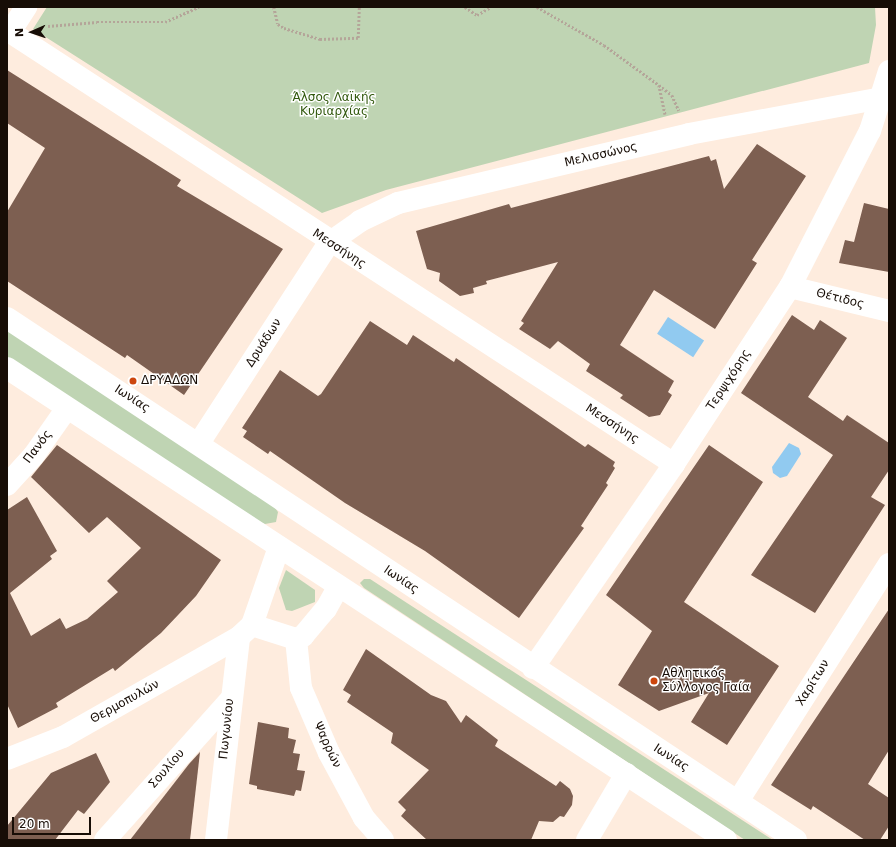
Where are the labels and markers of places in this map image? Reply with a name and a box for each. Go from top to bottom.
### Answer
place label: ΔΡΥΑΔΩΝ [141,374,198,388]
marker: ΔΡΥΑΔΩΝ [128,376,138,386]
place label: Αθλητικός Σύλλογος Γαία [662,667,750,695]
marker: Αθλητικός Σύλλογος Γαία [649,676,659,686]

